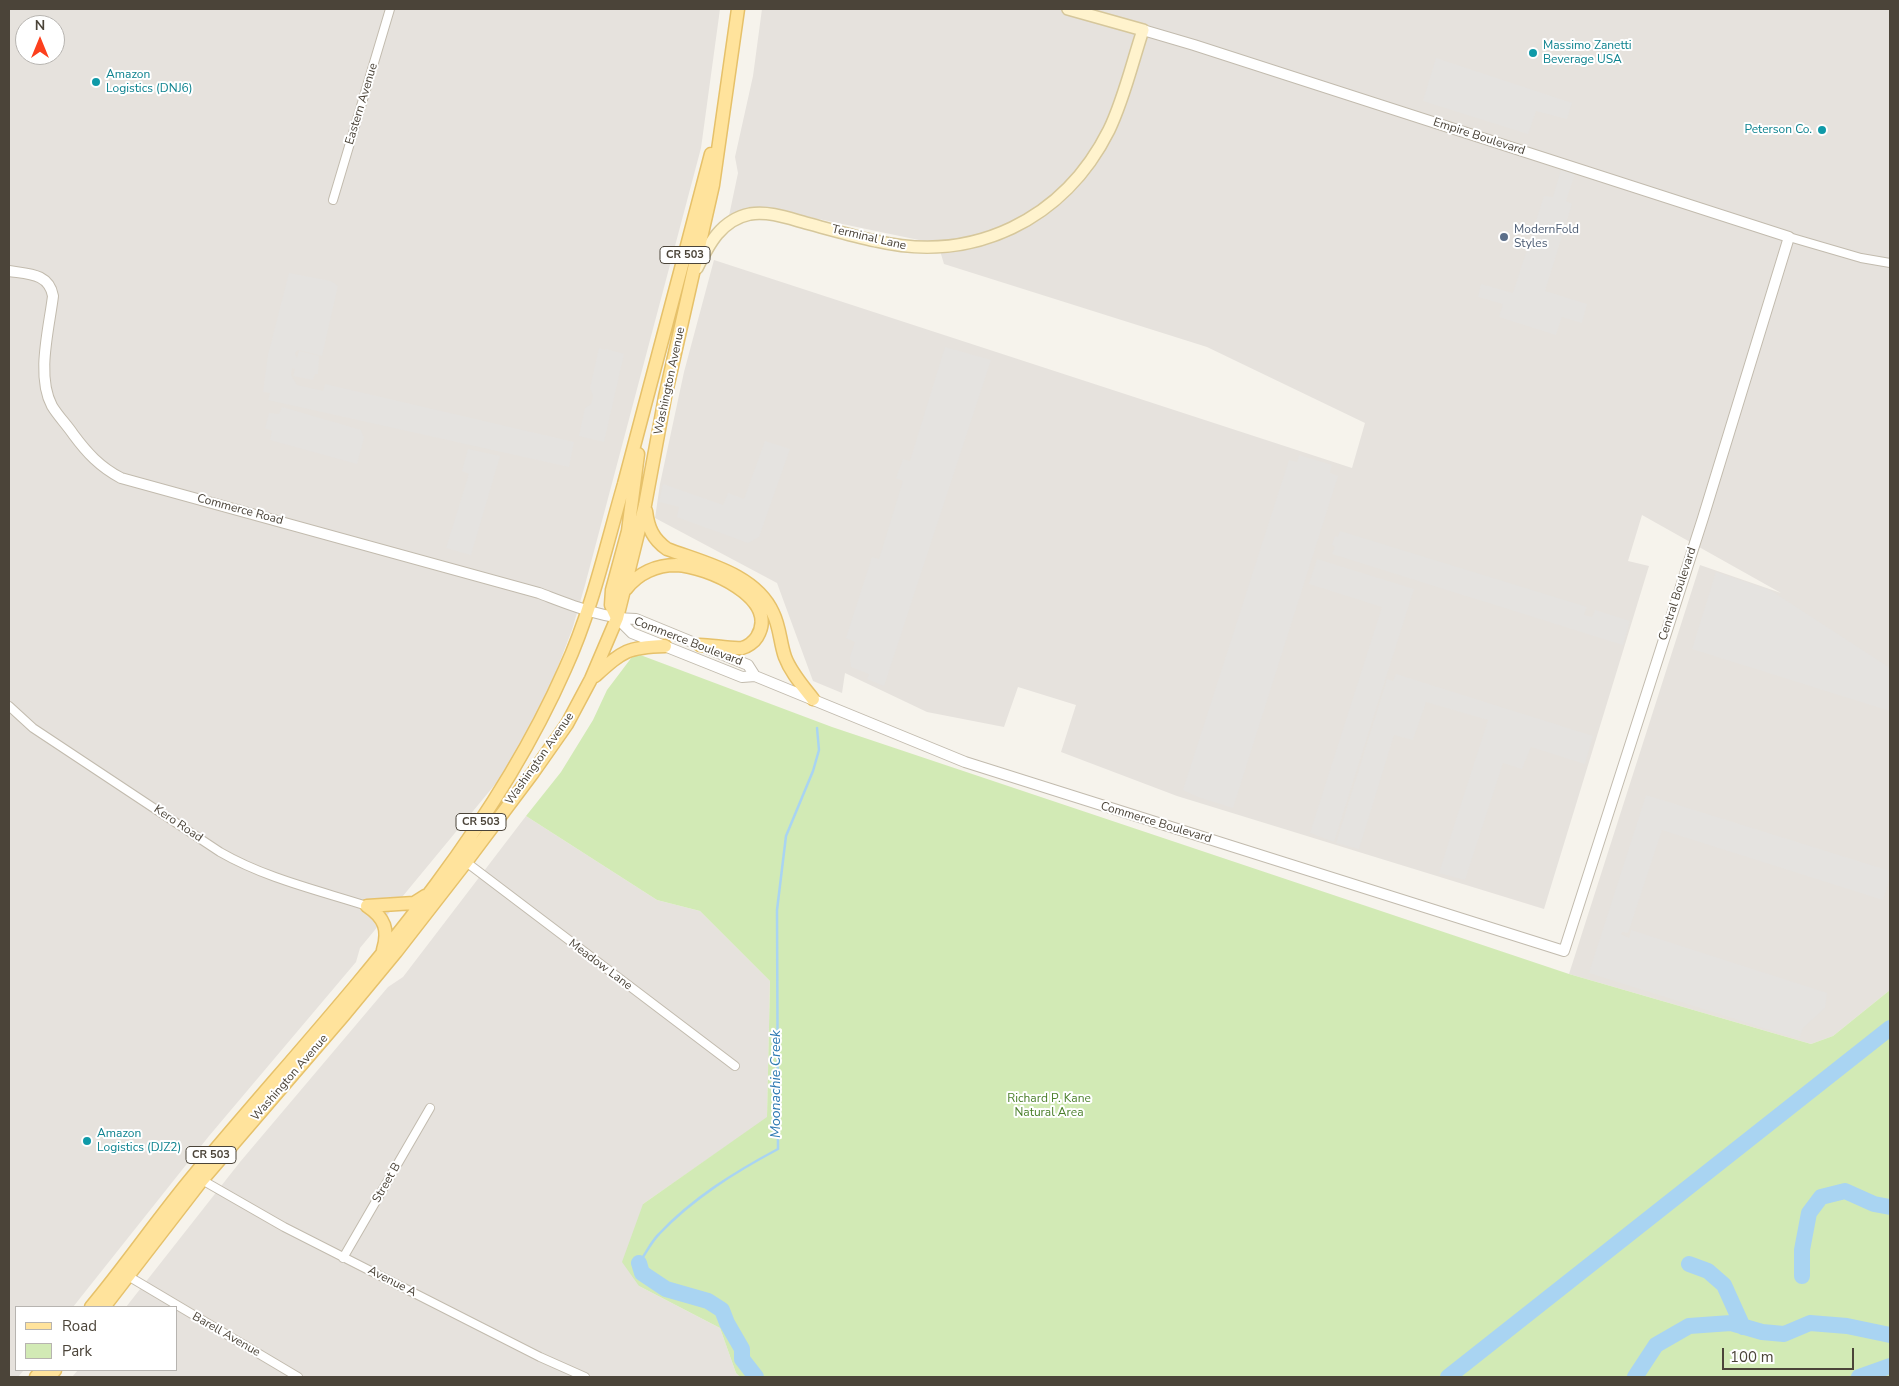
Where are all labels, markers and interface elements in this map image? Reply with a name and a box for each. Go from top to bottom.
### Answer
north arrow [15,15,65,65]
text: N [35,16,45,35]
place label: Massimo Zanetti Beverage USA [1543,39,1632,67]
marker: Massimo Zanetti Beverage USA [1527,47,1539,59]
street label: Eastern Avenue [343,61,381,147]
place label: Amazon Logistics (DNJ6) [106,68,193,96]
marker: Amazon Logistics (DNJ6) [90,76,102,88]
street label: Empire Boulevard [1431,115,1527,159]
place label: Peterson Co. [1744,123,1812,137]
marker: Peterson Co. [1816,124,1828,136]
street label: Terminal Lane [830,222,908,254]
place label: ModernFold Styles [1514,223,1579,251]
marker: ModernFold Styles [1498,231,1510,243]
road number: CR 503 [660,246,710,264]
street label: Washington Avenue [652,326,688,436]
street label: Commerce Road [195,492,285,528]
street label: Central Boulevard [1656,546,1700,642]
street label: Commerce Boulevard [632,615,744,669]
street label: Washington Avenue [503,710,577,808]
street label: Commerce Boulevard [1099,799,1213,847]
street label: Kero Road [151,802,205,846]
road number: CR 503 [456,814,506,830]
street label: Meadow Lane [565,936,635,994]
water label: Moonachie Creek [769,1030,785,1138]
street label: Washington Avenue [249,1032,331,1124]
park label: Richard P. Kane Natural Area [1007,1092,1091,1120]
place label: Amazon Logistics (DJZ2) [97,1127,181,1155]
marker: Amazon Logistics (DJZ2) [81,1135,93,1147]
road number: CR 503 [186,1146,236,1164]
street label: Street B [370,1160,404,1206]
street label: Avenue A [365,1264,419,1300]
legend [15,1306,178,1371]
street label: Barell Avenue [189,1310,263,1360]
text: Road [62,1316,97,1336]
scale bar [1724,1338,1856,1370]
text: Park [62,1341,92,1361]
text: 100 m [1730,1347,1774,1367]

